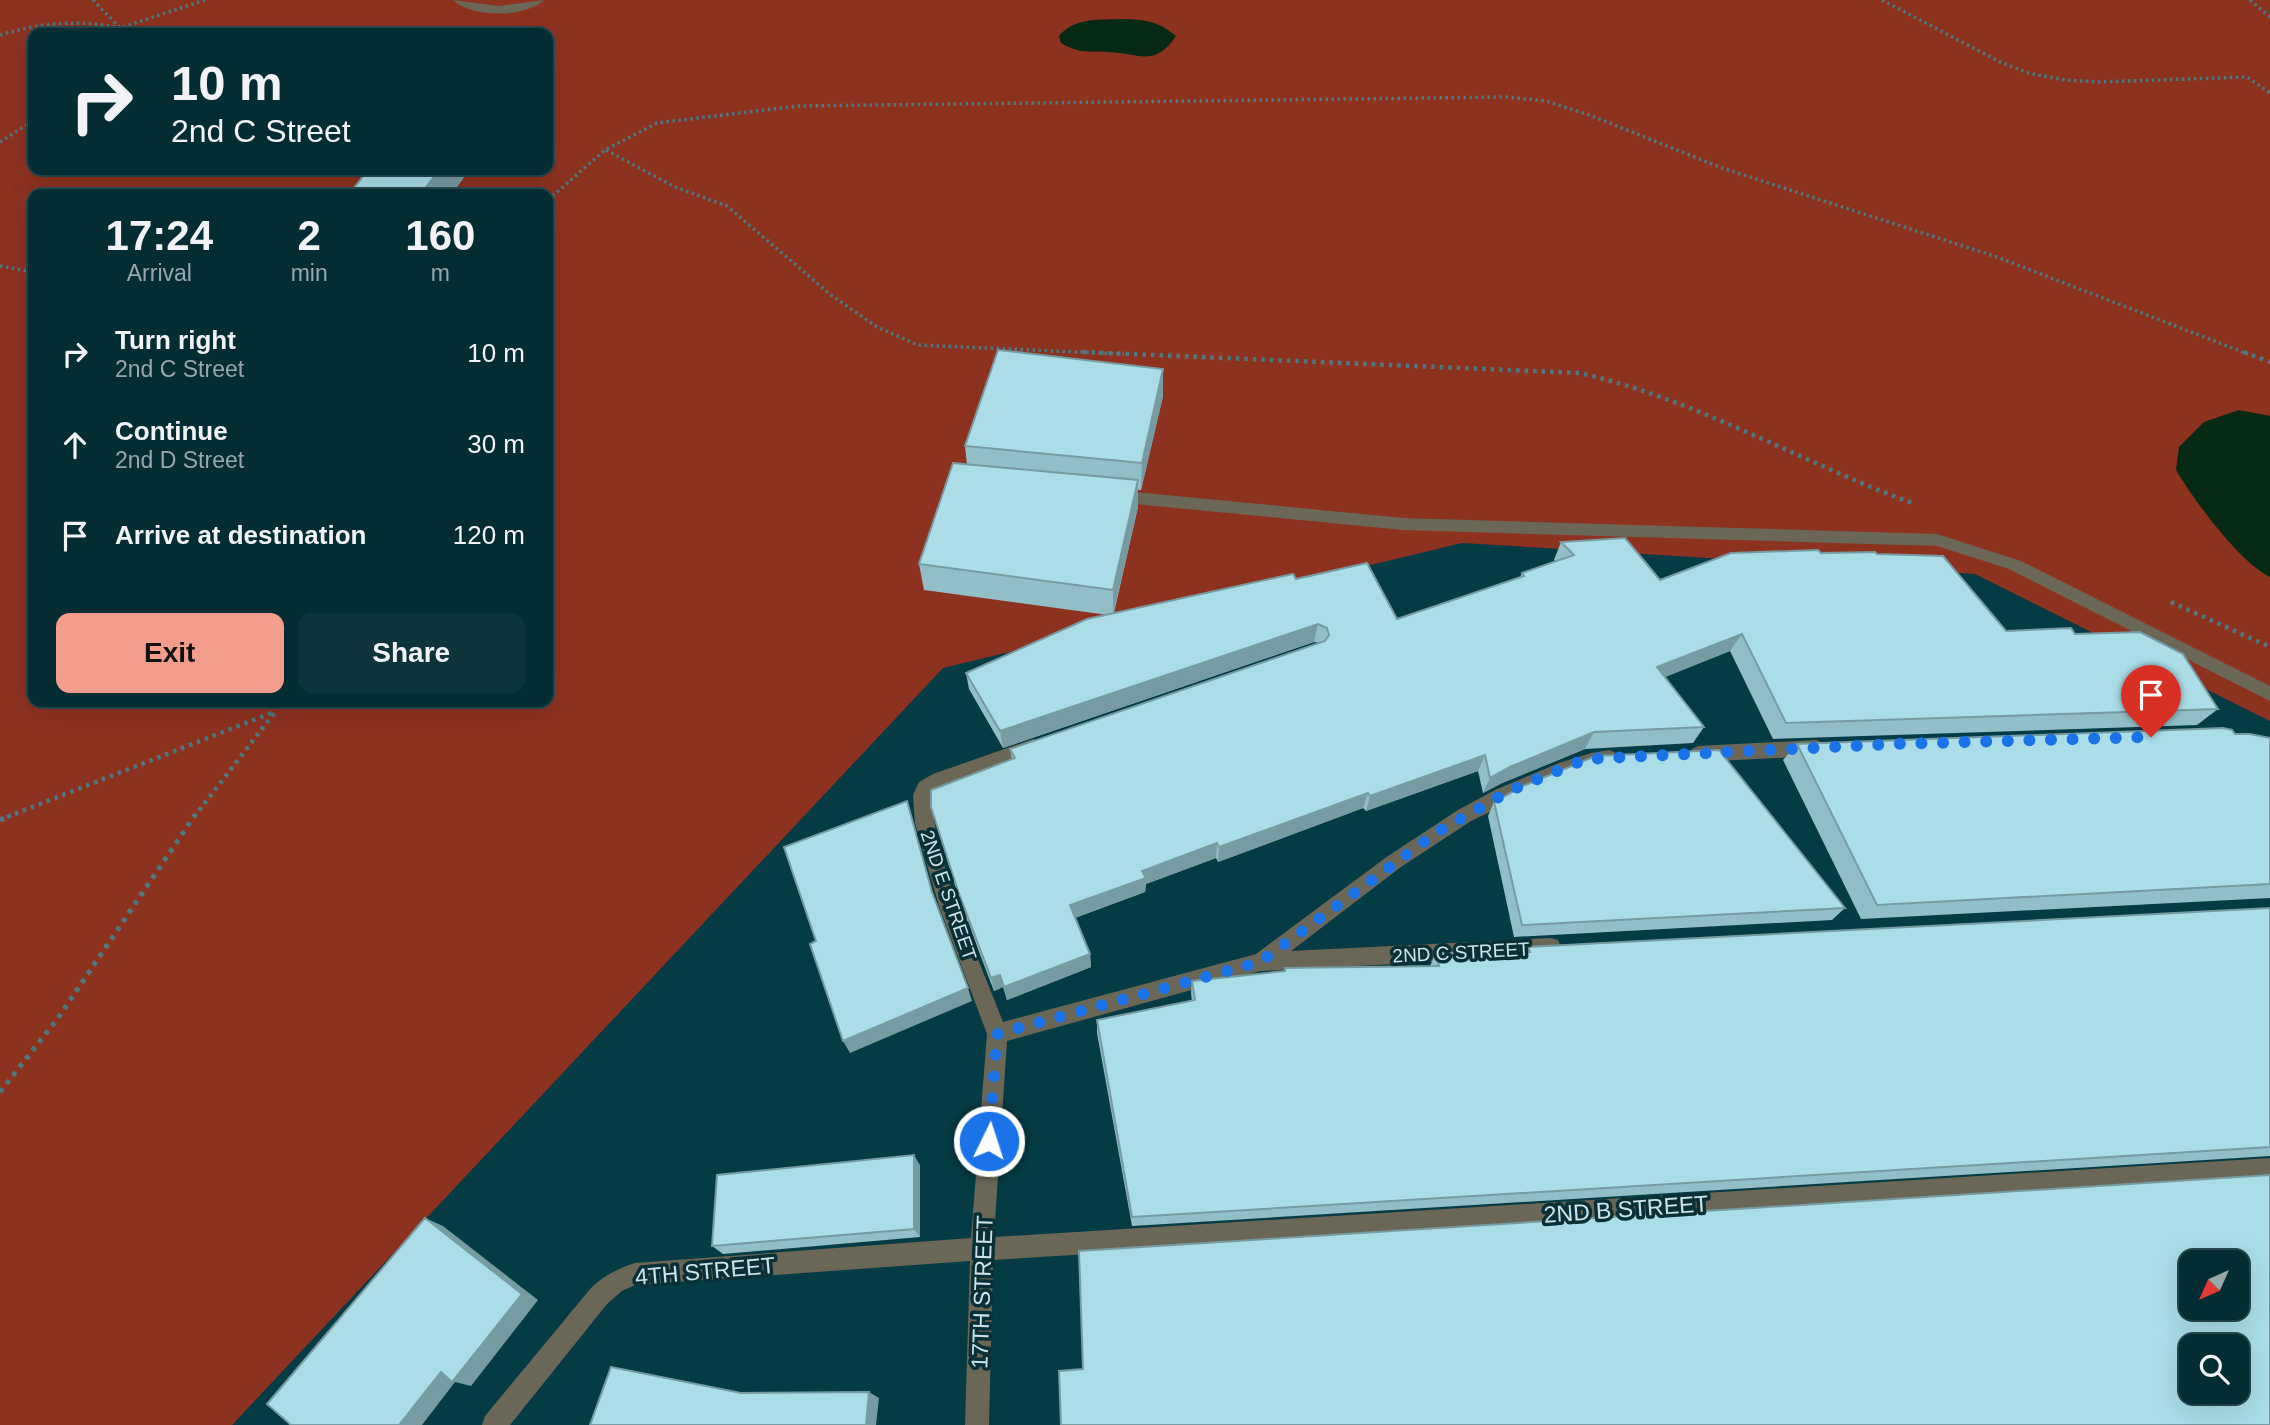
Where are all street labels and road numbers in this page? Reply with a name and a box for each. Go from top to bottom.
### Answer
street label: 2ND E STREET [916,827,981,963]
street label: 2ND C STREET [1392,938,1530,967]
street label: 2ND B STREET [1543,1190,1709,1228]
street label: 17TH STREET [966,1215,998,1369]
street label: 4TH STREET [634,1252,776,1290]

